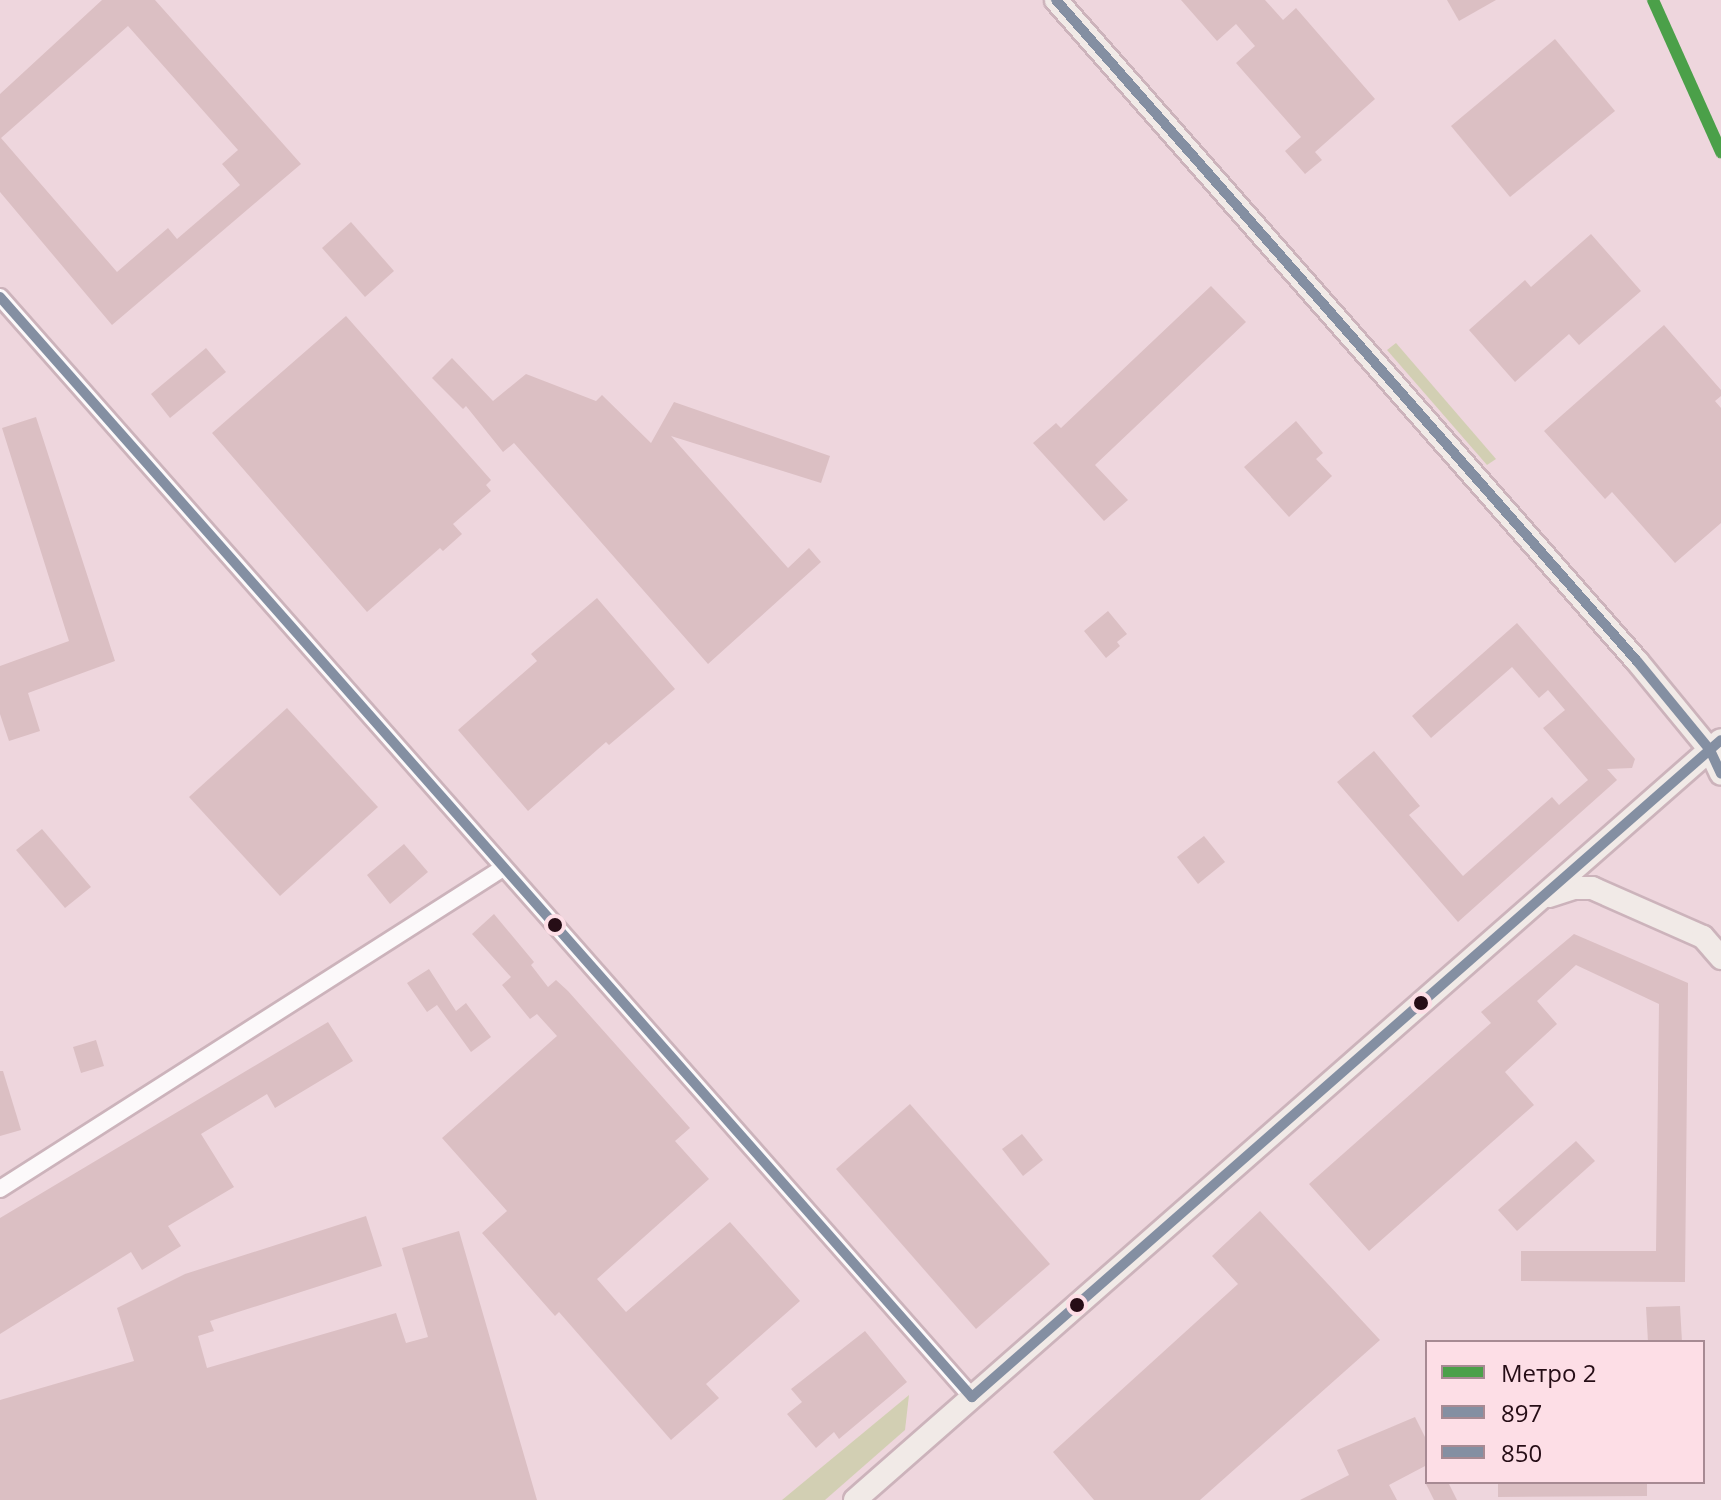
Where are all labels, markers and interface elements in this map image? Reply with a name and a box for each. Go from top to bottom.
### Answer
unlabelled marker [547,917,563,933]
unlabelled marker [1413,995,1429,1011]
unlabelled marker [1069,1297,1085,1313]
legend [1425,1340,1705,1484]
text: Метро 2 [1501,1356,1596,1389]
text: 897 [1501,1396,1542,1429]
text: 850 [1501,1436,1542,1469]

